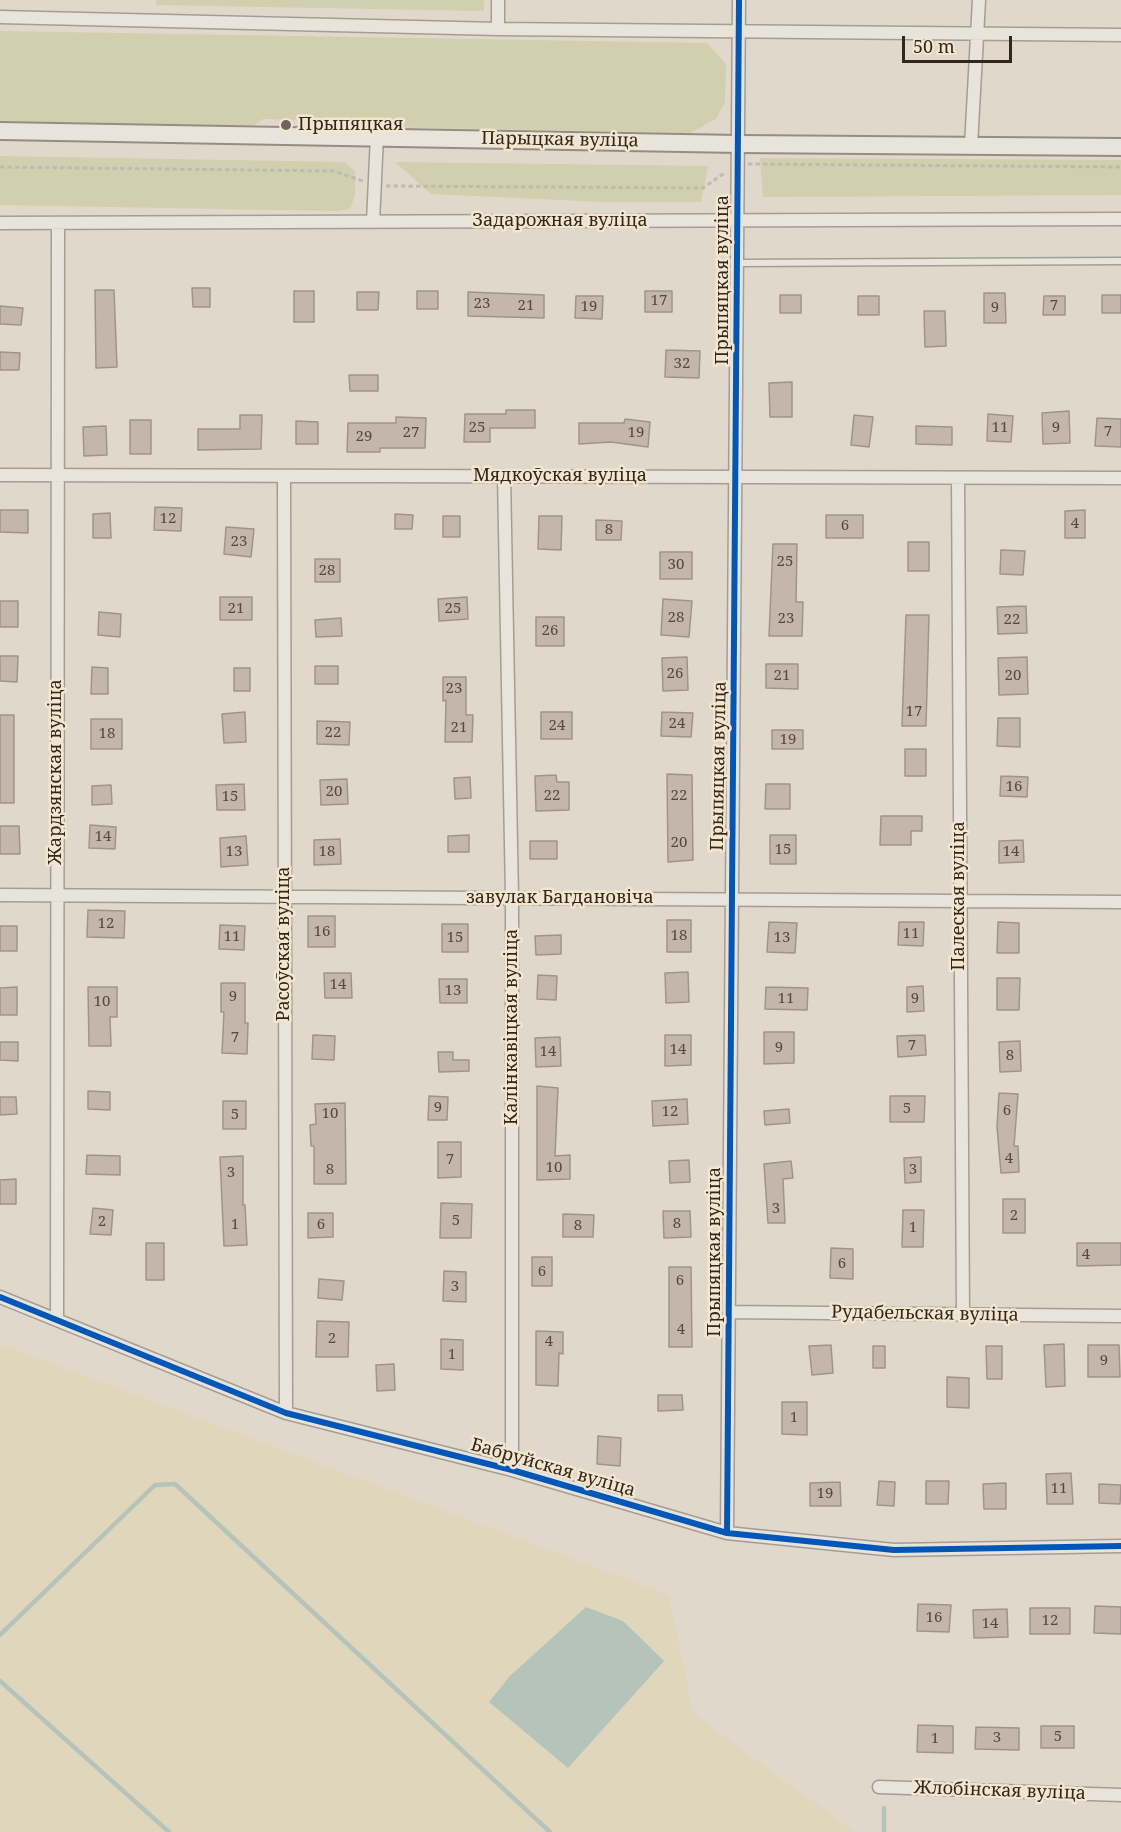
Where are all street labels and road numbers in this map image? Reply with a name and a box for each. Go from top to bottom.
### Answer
street label: Парыцкая вуліца [481,128,639,152]
street label: Прыпяцкая вуліца [712,195,734,365]
street label: Задарожная вуліца [472,210,648,232]
street label: Мядкоўская вуліца [473,465,647,487]
street label: Жардзянская вуліца [45,679,67,865]
street label: Прыпяцкая вуліца [707,681,731,851]
street label: Палеская вуліца [948,821,970,971]
street label: Расоўская вуліца [273,866,295,1022]
street label: завулак Багдановіча [466,887,654,909]
street label: Калінкавіцкая вуліца [501,929,523,1125]
street label: Прыпяцкая вуліца [704,1167,726,1337]
street label: Рудабельская вуліца [831,1302,1019,1326]
street label: Бабруйская вуліца [468,1434,638,1502]
street label: Жлобінская вуліца [914,1777,1086,1805]

